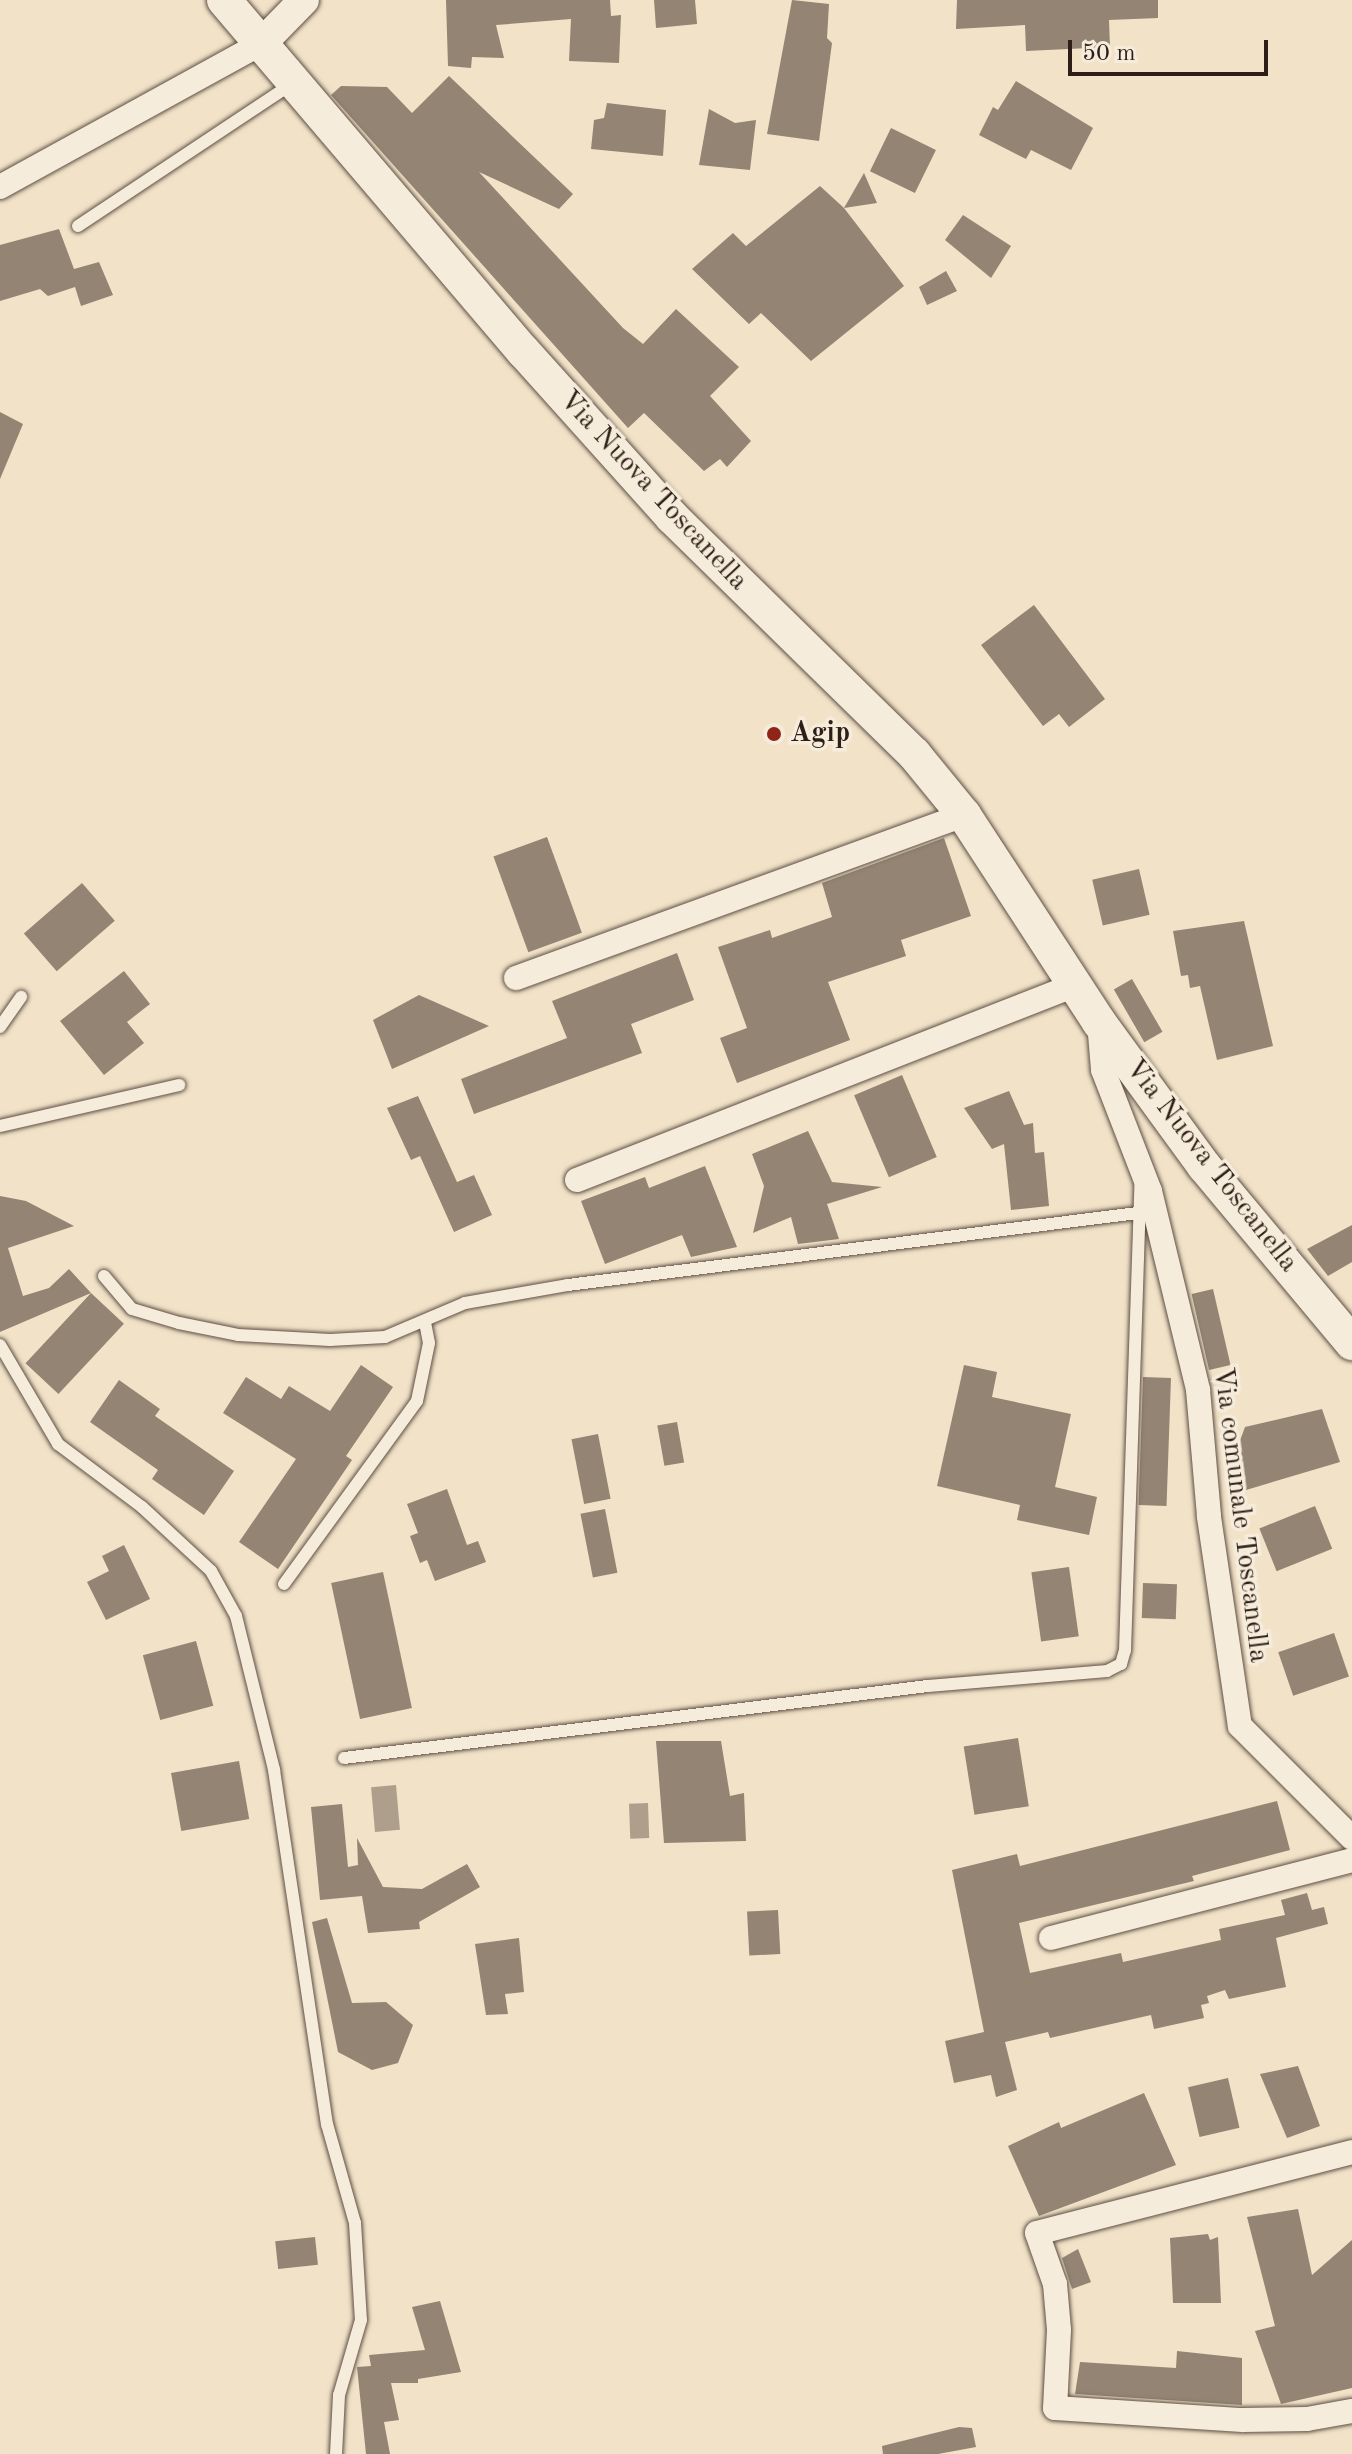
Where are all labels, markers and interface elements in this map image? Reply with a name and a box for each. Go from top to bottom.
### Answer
scale bar [1072,24,1272,74]
text: 50 m [1082,42,1136,66]
street label: Via Nuova Toscanella [552,384,754,598]
place label: Agip [790,717,850,751]
marker: Agip [765,725,783,743]
street label: Via Nuova Toscanella [1117,1053,1305,1279]
street label: Via comunale Toscanella [1205,1365,1275,1665]

